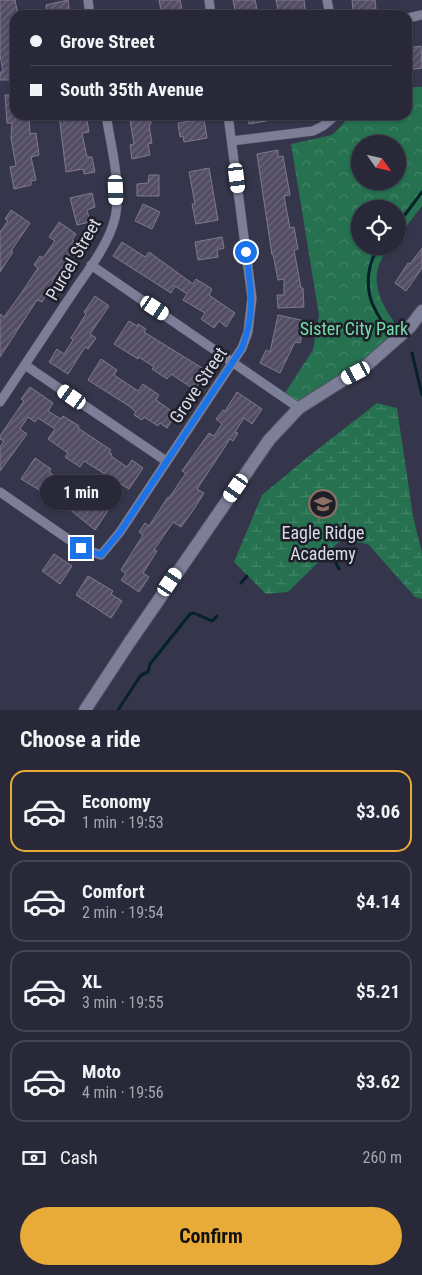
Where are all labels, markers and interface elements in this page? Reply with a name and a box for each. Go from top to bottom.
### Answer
text: Grove Street [60,30,154,53]
text: South 35th Avenue [60,78,204,101]
north arrow [351,135,406,190]
map controls [351,135,406,255]
car [227,162,246,194]
car [107,175,124,205]
button: locate [351,200,406,255]
street label: Purcel Street [41,214,105,304]
route start [235,241,257,263]
car [138,293,171,323]
park label: Sister City Park [300,318,408,339]
street label: Grove Street [165,343,231,427]
car [339,359,372,387]
car [55,382,88,412]
car [221,471,250,505]
callout: 1 min [40,476,122,510]
text: 1 min [63,483,99,502]
school or university icon: Eagle Ridge Academy [308,489,338,519]
place label: Eagle Ridge Academy [281,522,365,564]
route end [70,537,92,559]
car [155,565,184,599]
text: Choose a ride [20,727,141,752]
icon: car [22,789,67,834]
text: Economy [82,790,151,813]
text: $3.06 [356,800,400,823]
text: 1 min · 19:53 [82,813,164,832]
icon: car [22,879,67,924]
text: Comfort [82,880,145,903]
text: $4.14 [356,890,400,913]
text: 2 min · 19:54 [82,903,164,922]
icon: car [22,969,67,1014]
text: XL [82,970,102,993]
text: $5.21 [356,980,400,1003]
text: 3 min · 19:55 [82,993,164,1012]
icon: car [22,1059,67,1104]
text: Moto [82,1060,121,1083]
text: $3.62 [356,1070,400,1093]
text: 4 min · 19:56 [82,1083,164,1102]
icon: cash [20,1144,48,1172]
text: Cash [60,1146,98,1169]
text: 260 m [363,1148,402,1167]
button: Confirm [20,1207,402,1265]

